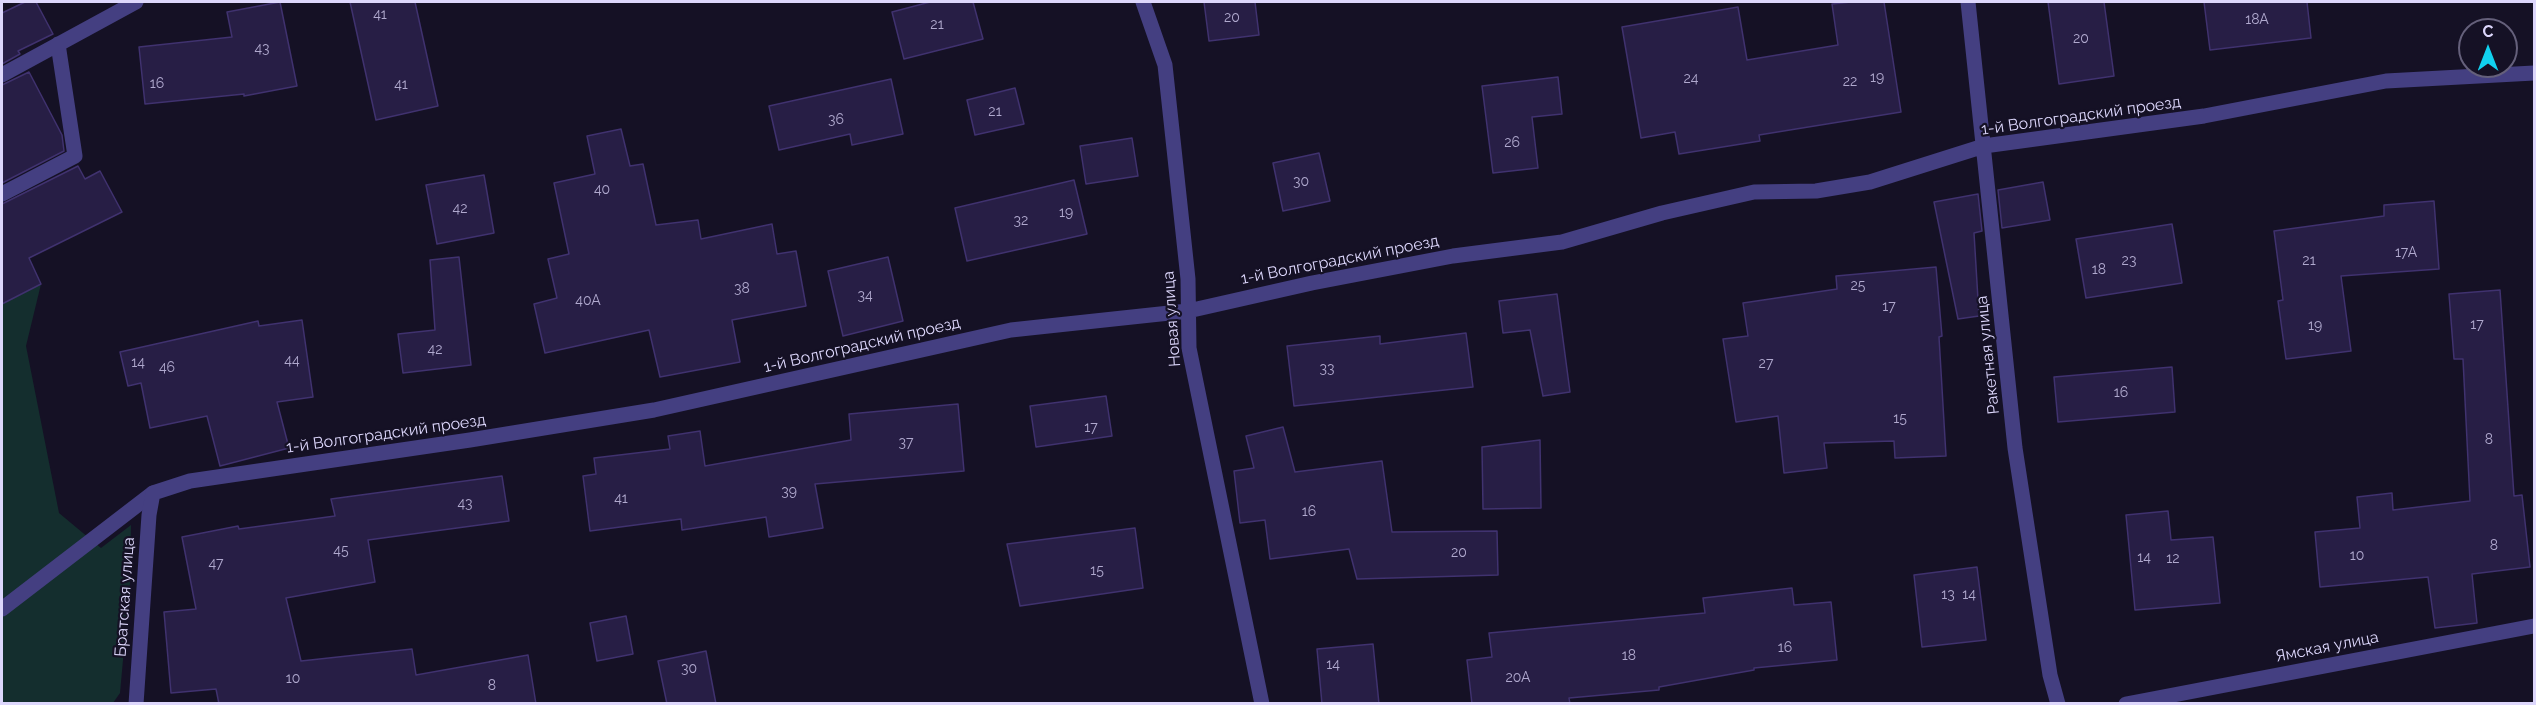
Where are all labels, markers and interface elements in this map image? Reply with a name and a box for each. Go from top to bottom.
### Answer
house number: 41 [373,7,387,23]
house number: 20 [1224,10,1240,26]
house number: 18А [2245,12,2269,28]
house number: 21 [930,17,944,33]
north arrow [2458,18,2518,78]
text: С [2483,22,2493,41]
house number: 20 [2073,31,2089,47]
house number: 43 [254,41,270,57]
house number: 19 [1870,70,1884,86]
house number: 24 [1684,71,1698,87]
house number: 22 [1843,74,1857,90]
house number: 16 [150,76,164,92]
house number: 41 [394,77,408,93]
street label: 1-й Волгоградский проезд [1980,92,2182,140]
house number: 21 [988,104,1002,120]
house number: 36 [828,112,844,128]
house number: 26 [1504,135,1520,151]
house number: 30 [1293,174,1309,190]
house number: 40 [594,182,610,198]
house number: 42 [453,201,467,217]
house number: 19 [1059,205,1073,221]
house number: 32 [1014,213,1028,229]
street label: 1-й Волгоградский проезд [1239,231,1441,289]
house number: 17А [2395,245,2417,261]
house number: 23 [2122,253,2136,269]
house number: 21 [2302,253,2316,269]
house number: 18 [2092,262,2106,278]
street label: Новая улица [1159,270,1185,368]
house number: 25 [1851,278,1865,294]
house number: 38 [734,281,750,297]
house number: 34 [857,288,873,304]
house number: 40А [575,293,601,309]
street label: Ракетная улица [1972,295,2004,415]
house number: 17 [1882,299,1896,315]
street label: 1-й Волгоградский проезд [762,313,962,377]
house number: 17 [2470,317,2484,333]
house number: 19 [2308,318,2322,334]
house number: 42 [428,342,442,358]
house number: 44 [284,353,300,369]
house number: 14 [131,355,145,371]
house number: 27 [1759,356,1773,372]
house number: 46 [159,360,175,376]
house number: 33 [1320,361,1334,377]
house number: 16 [2114,385,2128,401]
street label: 1-й Волгоградский проезд [285,410,487,458]
house number: 15 [1893,411,1907,427]
house number: 17 [1084,420,1098,436]
house number: 8 [2485,432,2493,448]
house number: 37 [899,435,913,451]
house number: 39 [781,484,797,500]
house number: 41 [614,491,628,507]
house number: 43 [457,496,473,512]
house number: 16 [1302,504,1316,520]
street label: Братская улица [111,537,139,657]
house number: 8 [2490,538,2498,554]
house number: 45 [333,543,349,559]
house number: 20 [1451,545,1467,561]
house number: 10 [2350,548,2364,564]
house number: 14 [2137,550,2151,566]
house number: 12 [2166,551,2180,567]
house number: 47 [208,556,224,572]
house number: 15 [1090,563,1104,579]
house number: 13 [1941,587,1955,603]
house number: 14 [1962,587,1976,603]
street label: Ямская улица [2274,628,2380,666]
house number: 16 [1778,640,1792,656]
house number: 18 [1622,648,1636,664]
house number: 14 [1326,657,1340,673]
house number: 30 [681,661,697,677]
house number: 20А [1505,670,1531,686]
house number: 10 [286,671,300,687]
house number: 8 [488,678,496,694]

